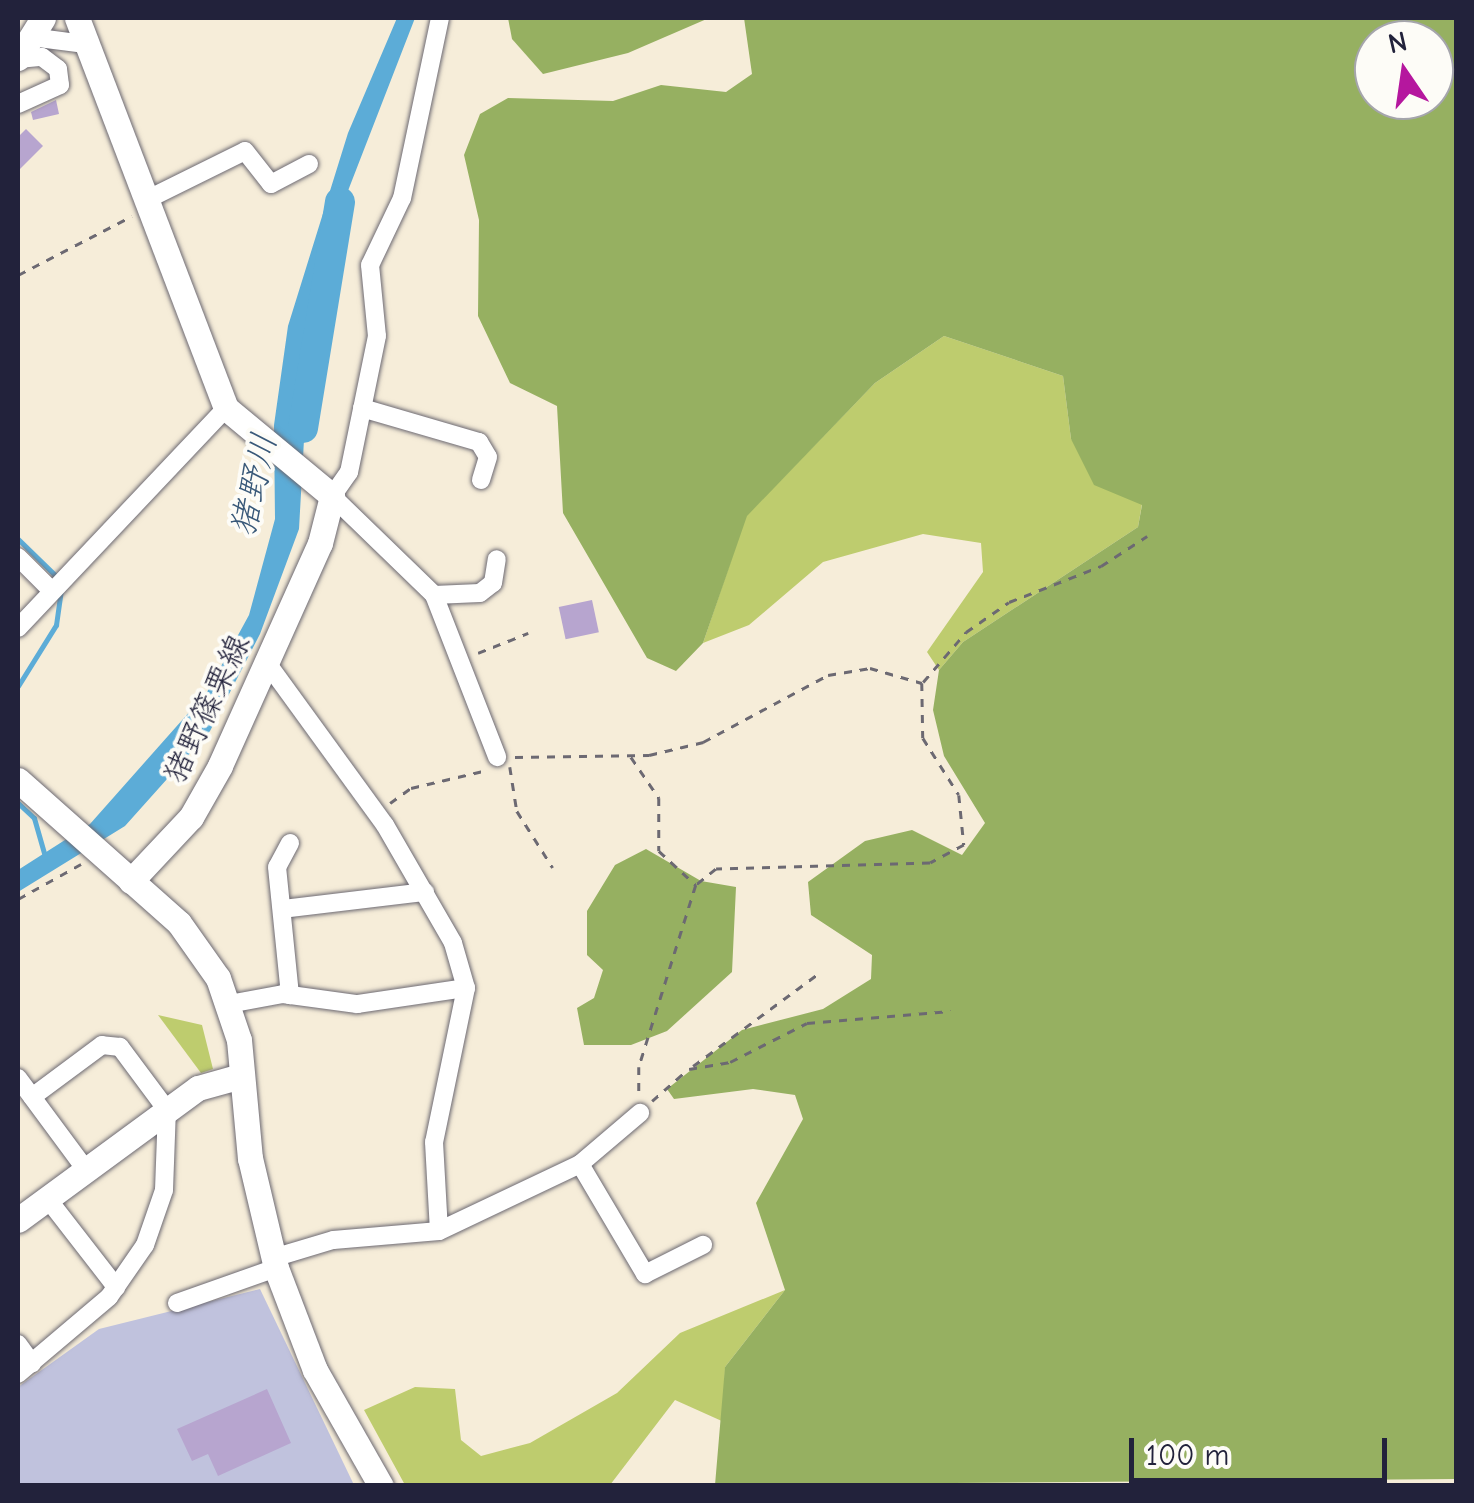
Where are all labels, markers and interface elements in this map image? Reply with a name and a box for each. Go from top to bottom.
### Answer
north arrow [1354,20,1454,120]
text: N [1385,25,1410,60]
water label: 猪野川 [222,429,286,541]
street label: 猪野篠栗線 [156,628,258,790]
scale bar [1134,1418,1392,1480]
text: 100 m [1146,1438,1229,1473]

